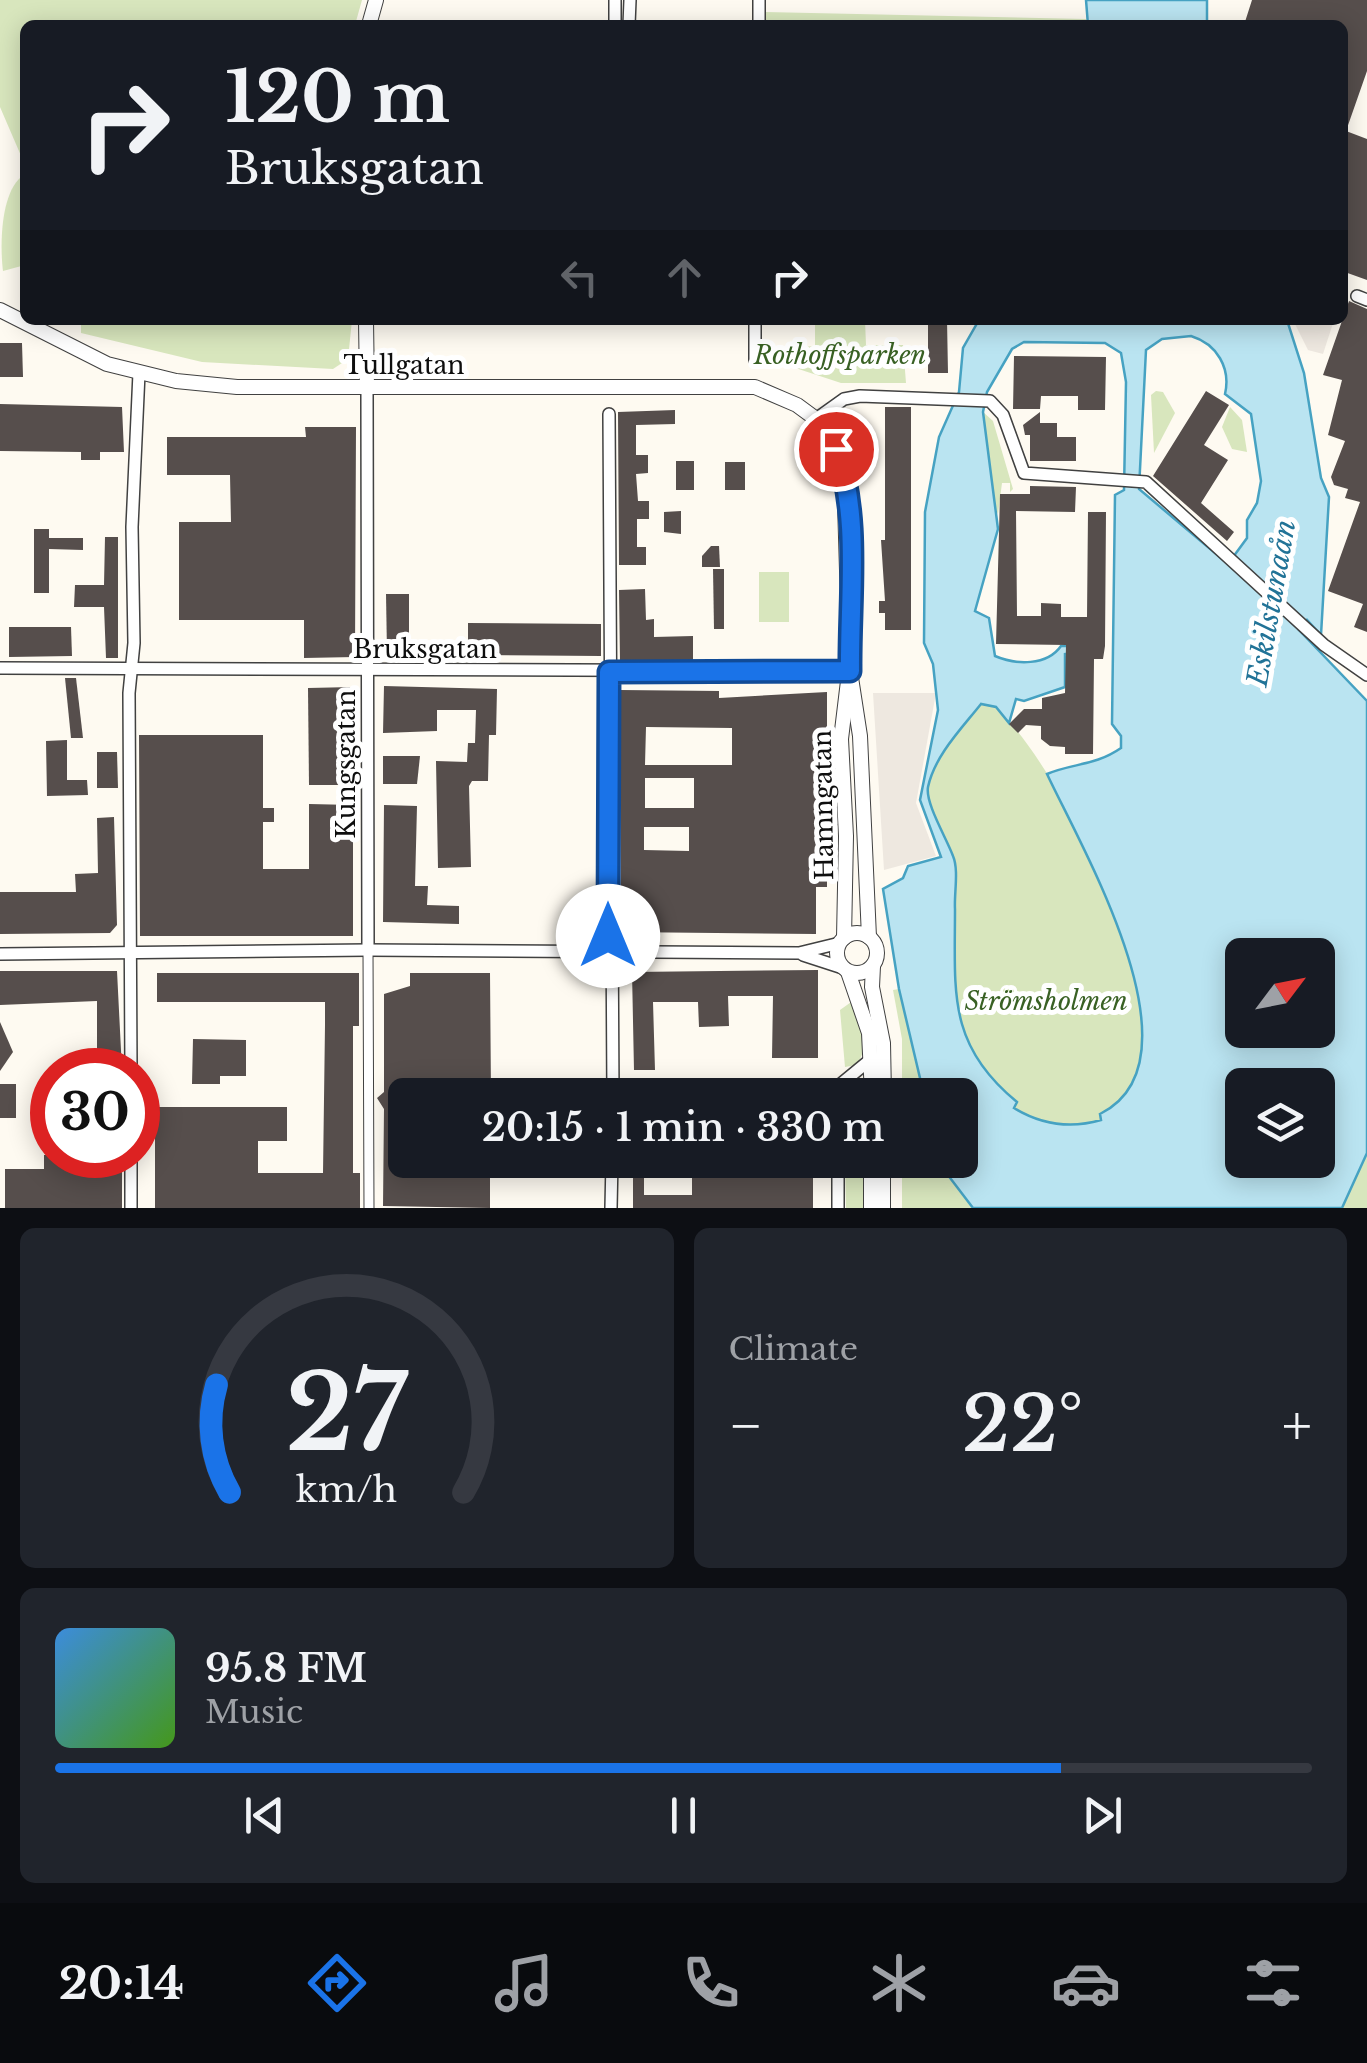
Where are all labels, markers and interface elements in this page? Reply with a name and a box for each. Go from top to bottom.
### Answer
text: 120 m [225,54,450,141]
icon: right [60,60,190,190]
text: Bruksgatan [225,140,484,196]
icon: left [552,250,607,305]
icon: ahead [657,250,712,305]
icon: right [762,250,817,305]
park label: Rothoffsparken [753,340,926,371]
street label: Tullgatan [344,350,464,381]
pin [794,407,879,492]
icon: arrive [809,422,864,477]
water label: Eskilstunaån [1239,517,1303,690]
street label: Bruksgatan [353,634,497,665]
street label: Kungsgatan [331,690,362,838]
street label: Hamngatan [807,730,840,880]
position arrow [556,884,660,988]
north arrow [1225,938,1335,1048]
map controls [1225,938,1335,1178]
park label: Strömsholmen [964,986,1128,1017]
speed limit sign: 30 [30,1048,160,1178]
button: layers [1225,1068,1335,1178]
text: 20:15 · 1 min · 330 m [482,1104,884,1151]
text: Climate [729,1329,858,1369]
text: 27 [286,1349,409,1478]
text: 22° [962,1378,1083,1471]
text: − [729,1392,763,1460]
text: + [1282,1392,1312,1460]
text: km/h [296,1467,397,1512]
text: 95.8 FM [205,1645,367,1692]
text: Music [205,1692,303,1732]
icon: previous [237,1788,292,1843]
icon: pause [656,1788,711,1843]
icon: next [1075,1788,1130,1843]
icon: directions [302,1948,372,2018]
icon: music [489,1948,559,2018]
icon: phone [676,1948,746,2018]
icon: climate [864,1948,934,2018]
icon: car [1051,1948,1121,2018]
icon: filters [1238,1948,1308,2018]
text: 20:14 [59,1955,184,2011]

